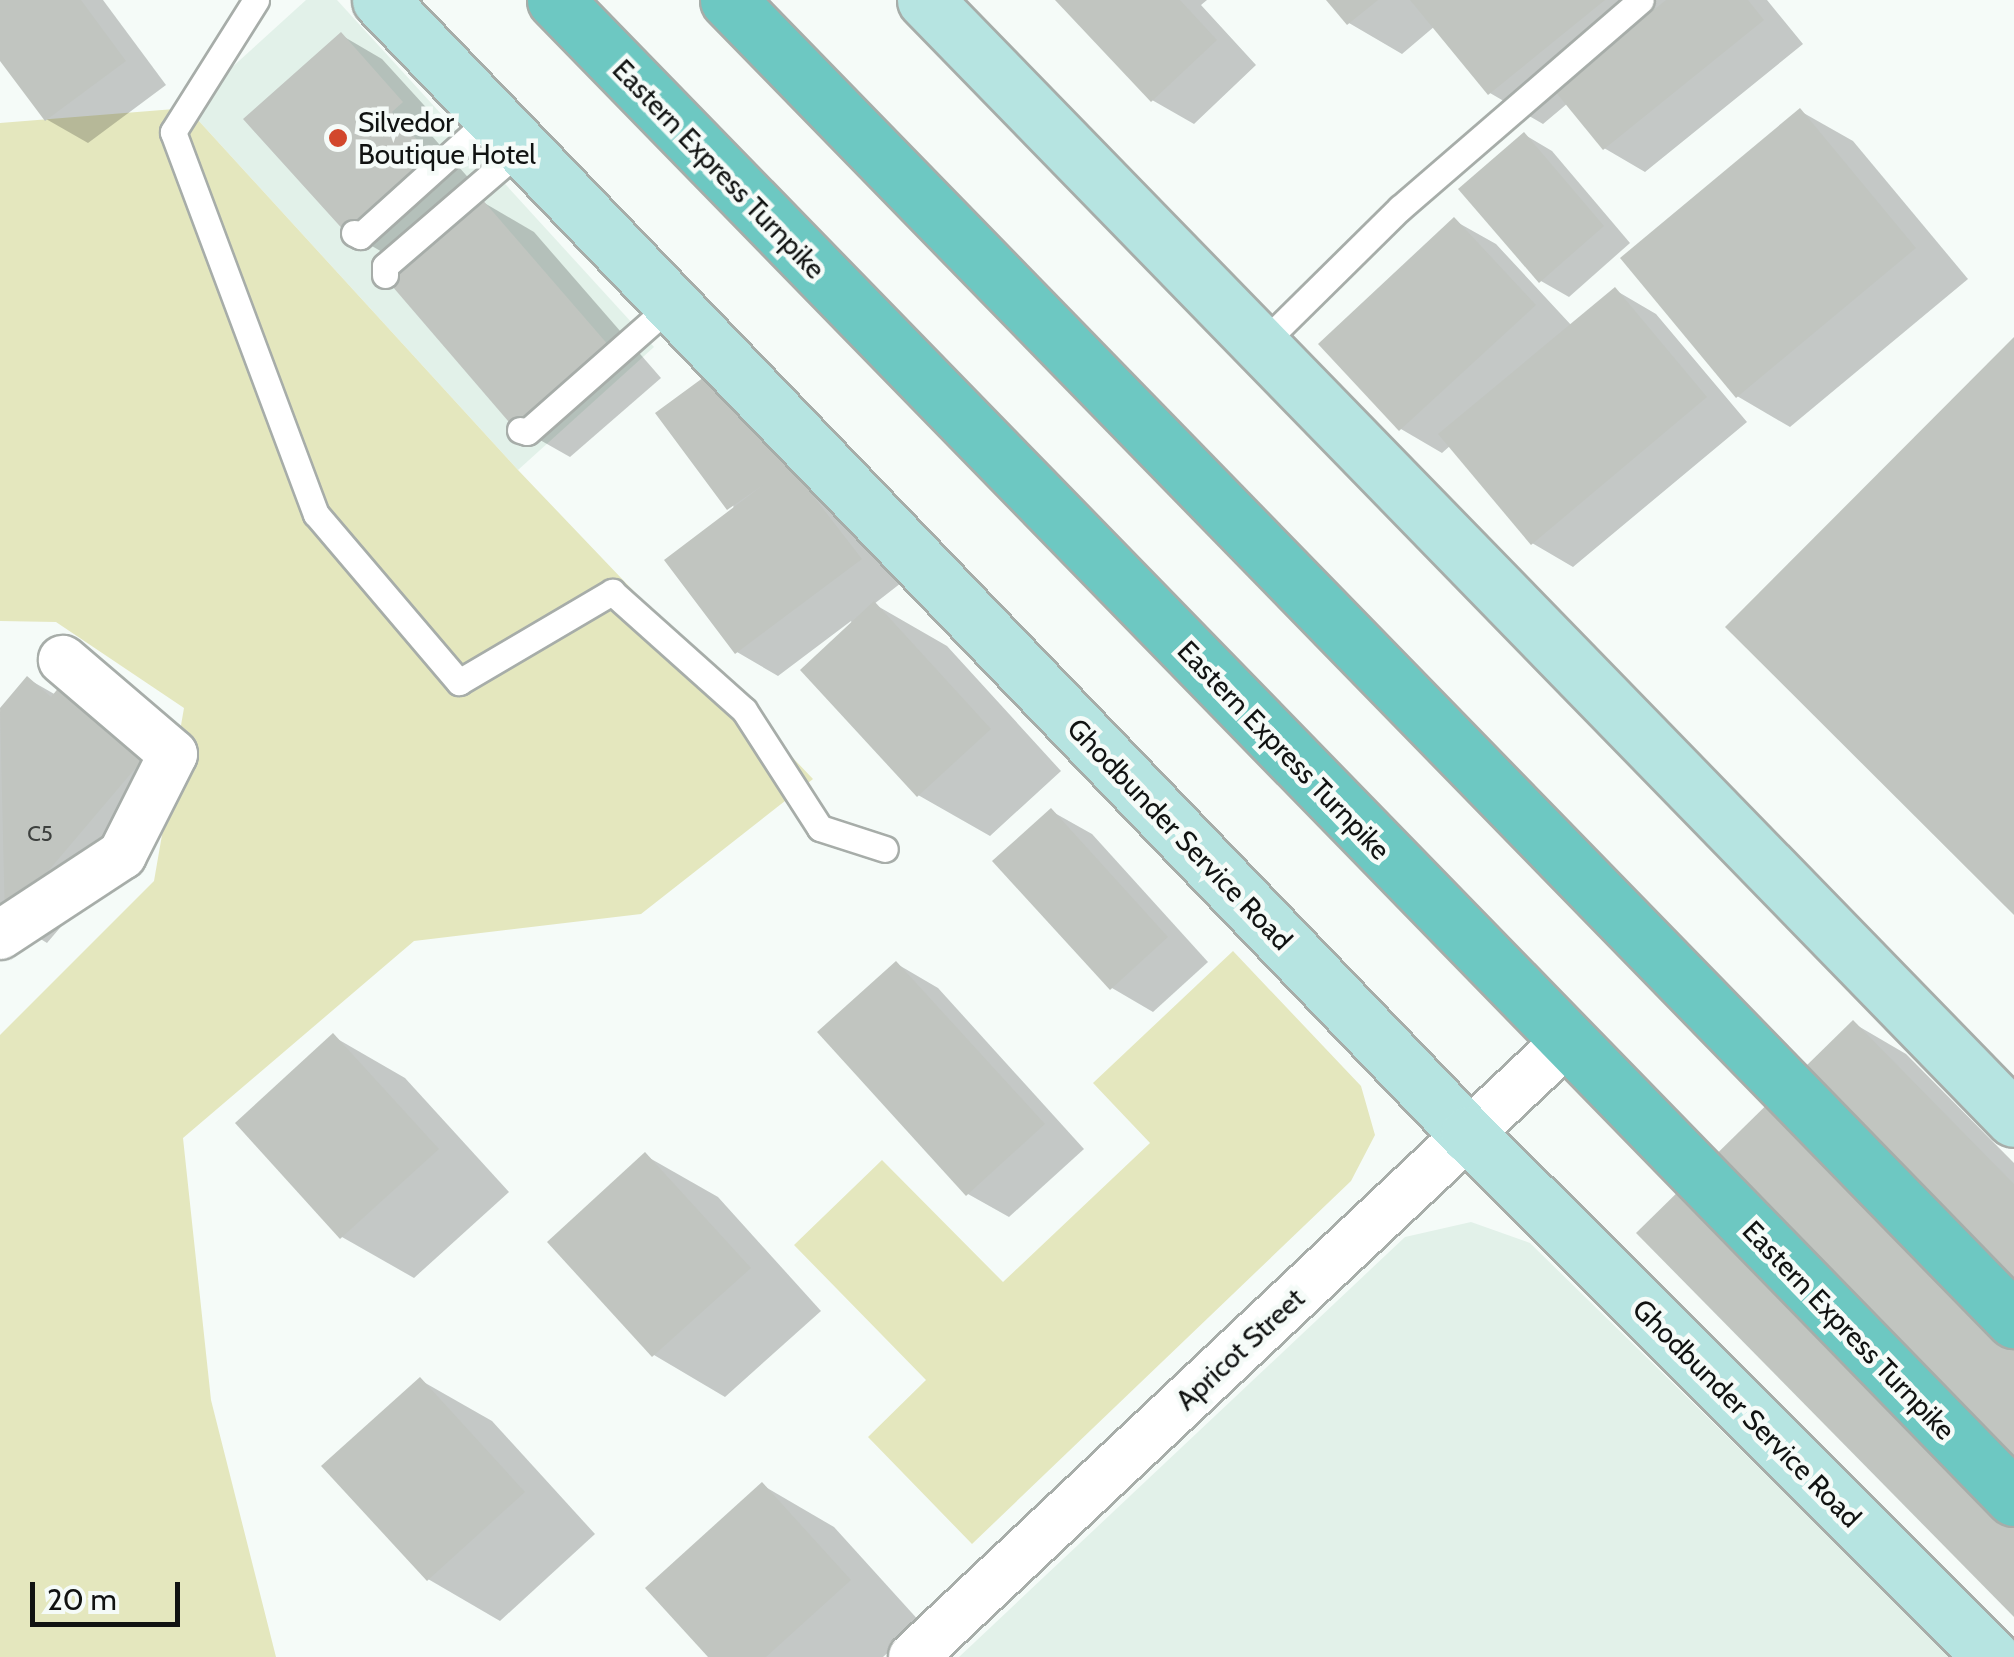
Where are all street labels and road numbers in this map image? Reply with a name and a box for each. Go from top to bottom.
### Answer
street label: Eastern Express Turnpike [606,53,832,285]
street label: Eastern Express Turnpike [1171,634,1397,866]
street label: Ghodbunder Service Road [1061,711,1299,957]
street label: Eastern Express Turnpike [1736,1214,1962,1446]
street label: Apricot Street [1169,1281,1311,1417]
street label: Ghodbunder Service Road [1626,1292,1868,1534]

